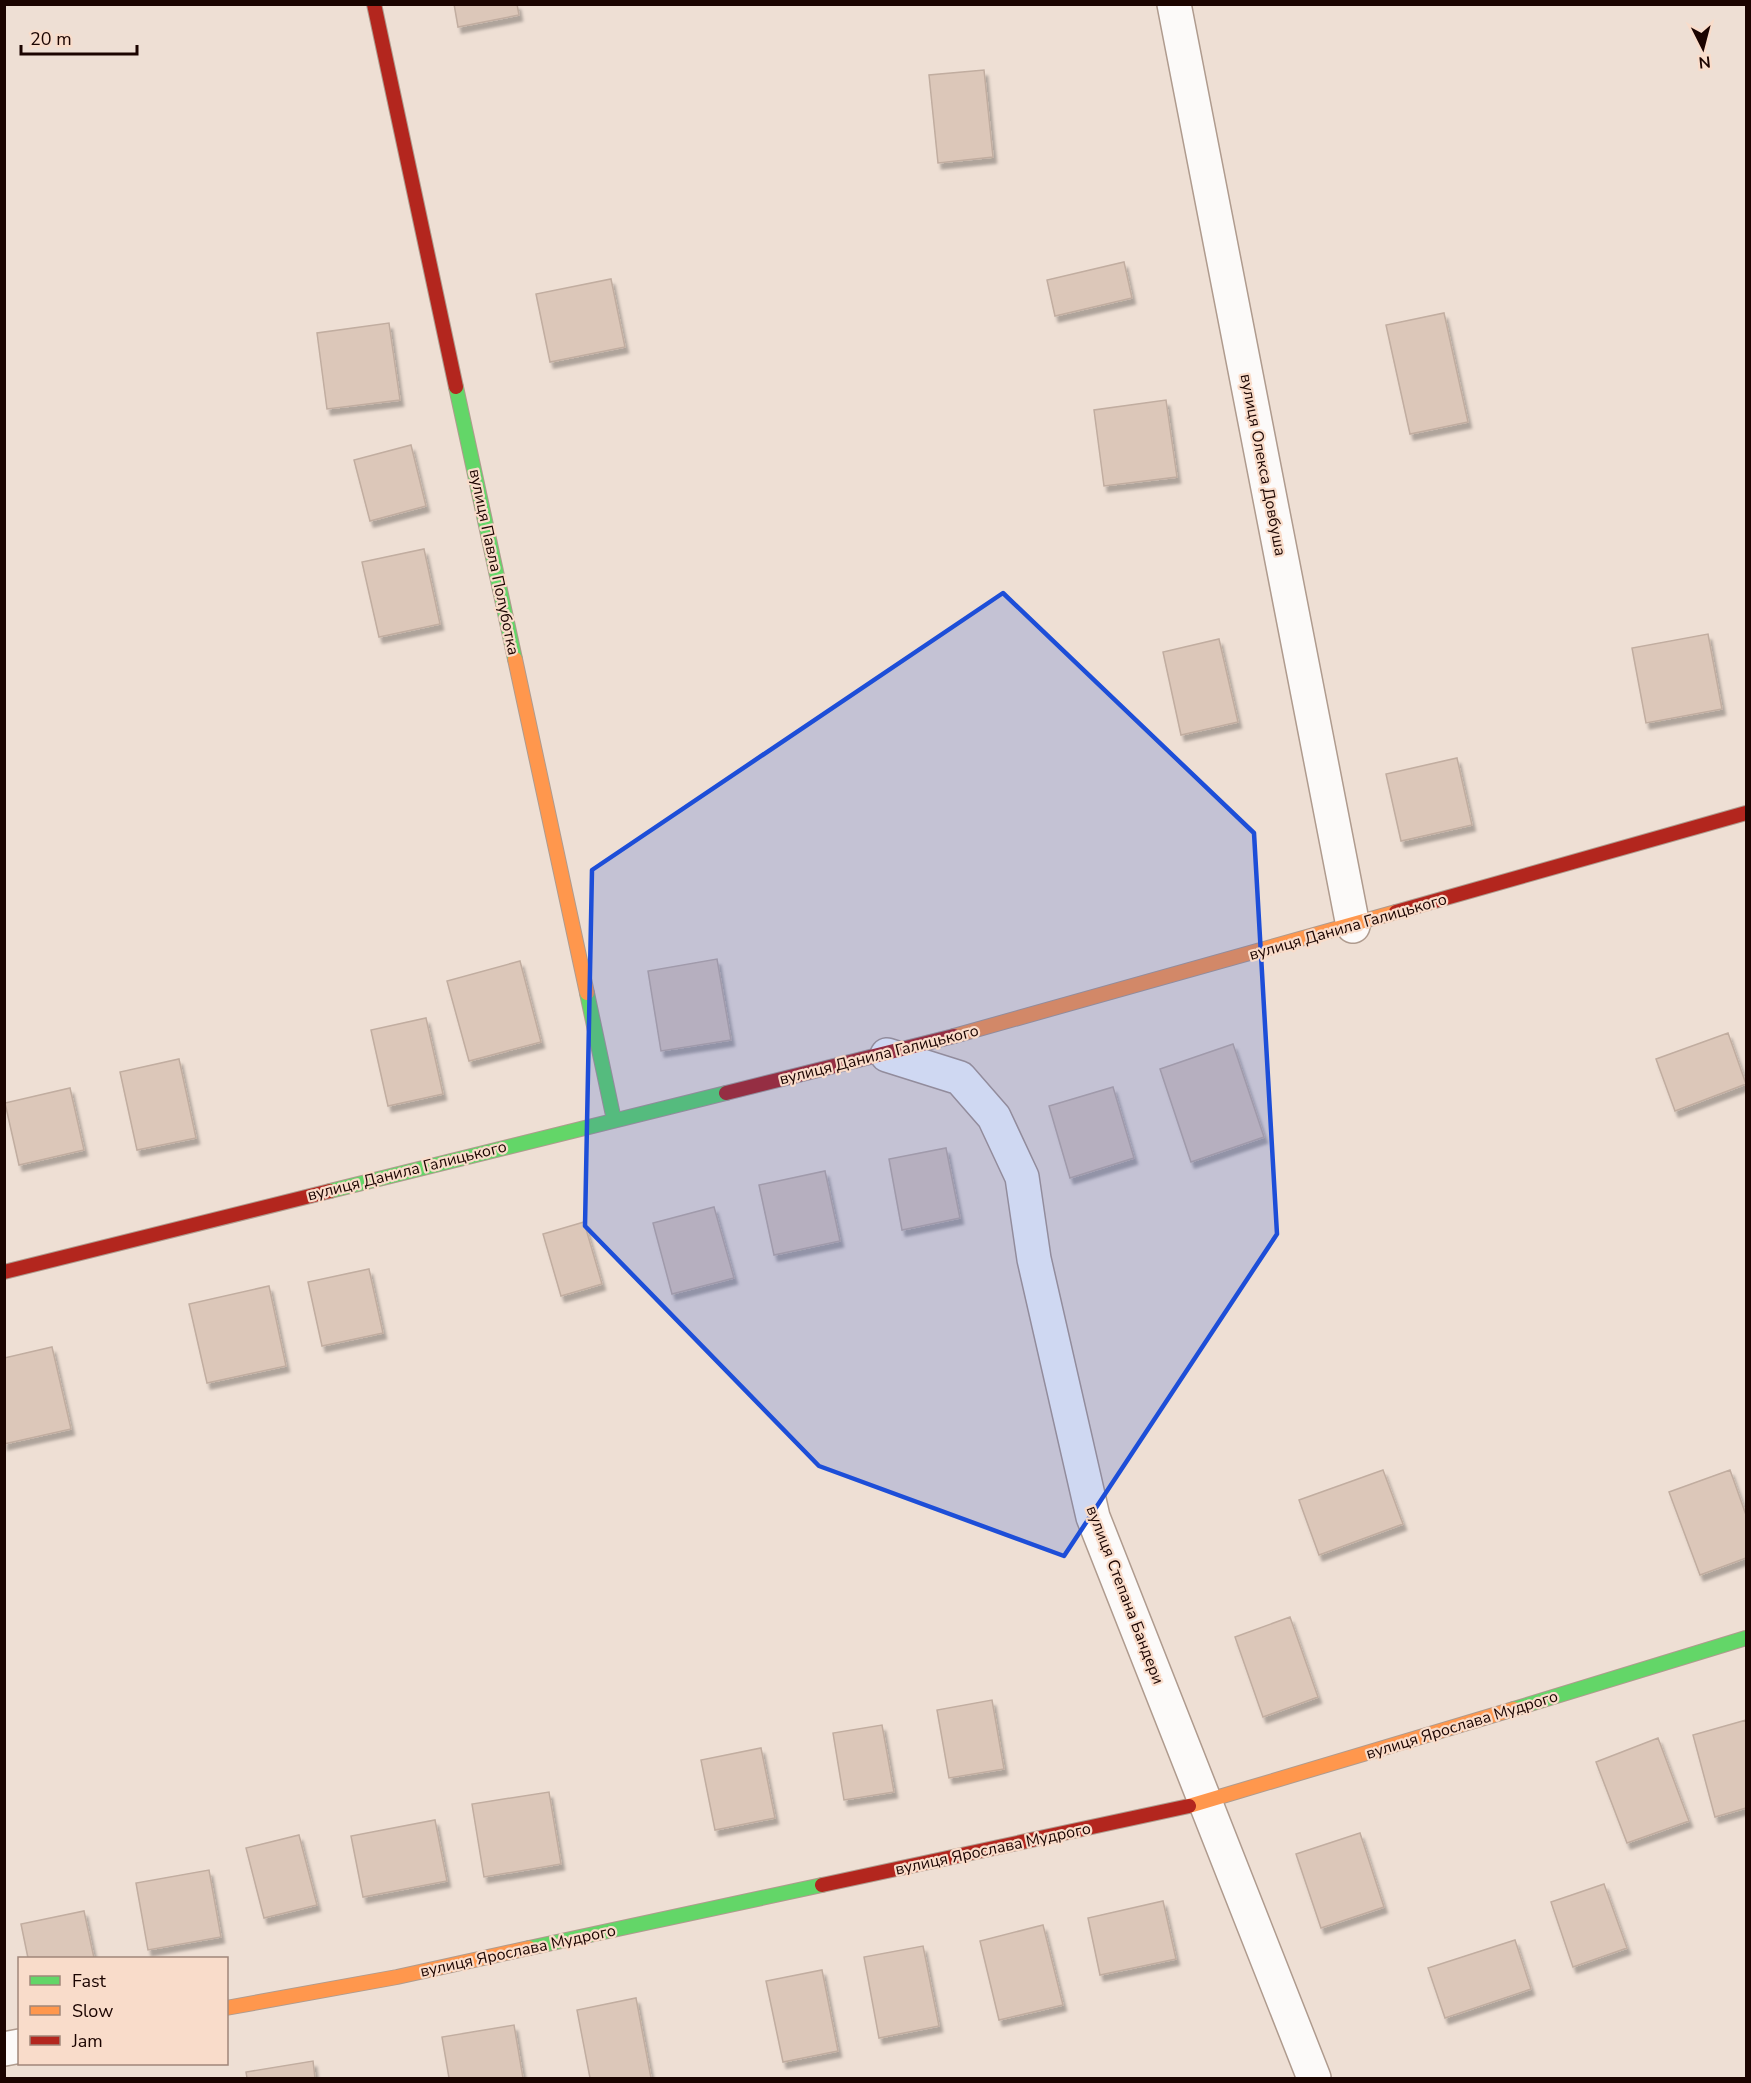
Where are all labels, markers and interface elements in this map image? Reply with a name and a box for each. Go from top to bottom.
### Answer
scale bar [21,18,136,56]
north arrow [1673,18,1733,78]
text: 20 m [30,27,72,51]
text: N [1697,50,1712,73]
street label: вулиця Олекса Довбуша [1235,372,1291,558]
street label: вулиця Павла Полуботка [464,467,524,657]
street label: вулиця Данила Галицького [1247,888,1449,966]
street label: вулиця Данила Галицького [777,1020,981,1090]
street label: вулиця Данила Галицького [305,1136,509,1206]
street label: вулиця Степана Бандери [1081,1503,1169,1687]
street label: вулиця Ярослава Мудрого [1363,1685,1561,1765]
street label: вулиця Ярослава Мудрого [893,1817,1093,1881]
street label: вулиця Ярослава Мудрого [418,1919,618,1983]
legend [18,1957,228,2065]
text: Fast [72,1969,107,1993]
text: Slow [72,1999,113,2023]
text: Jam [71,2029,103,2053]

